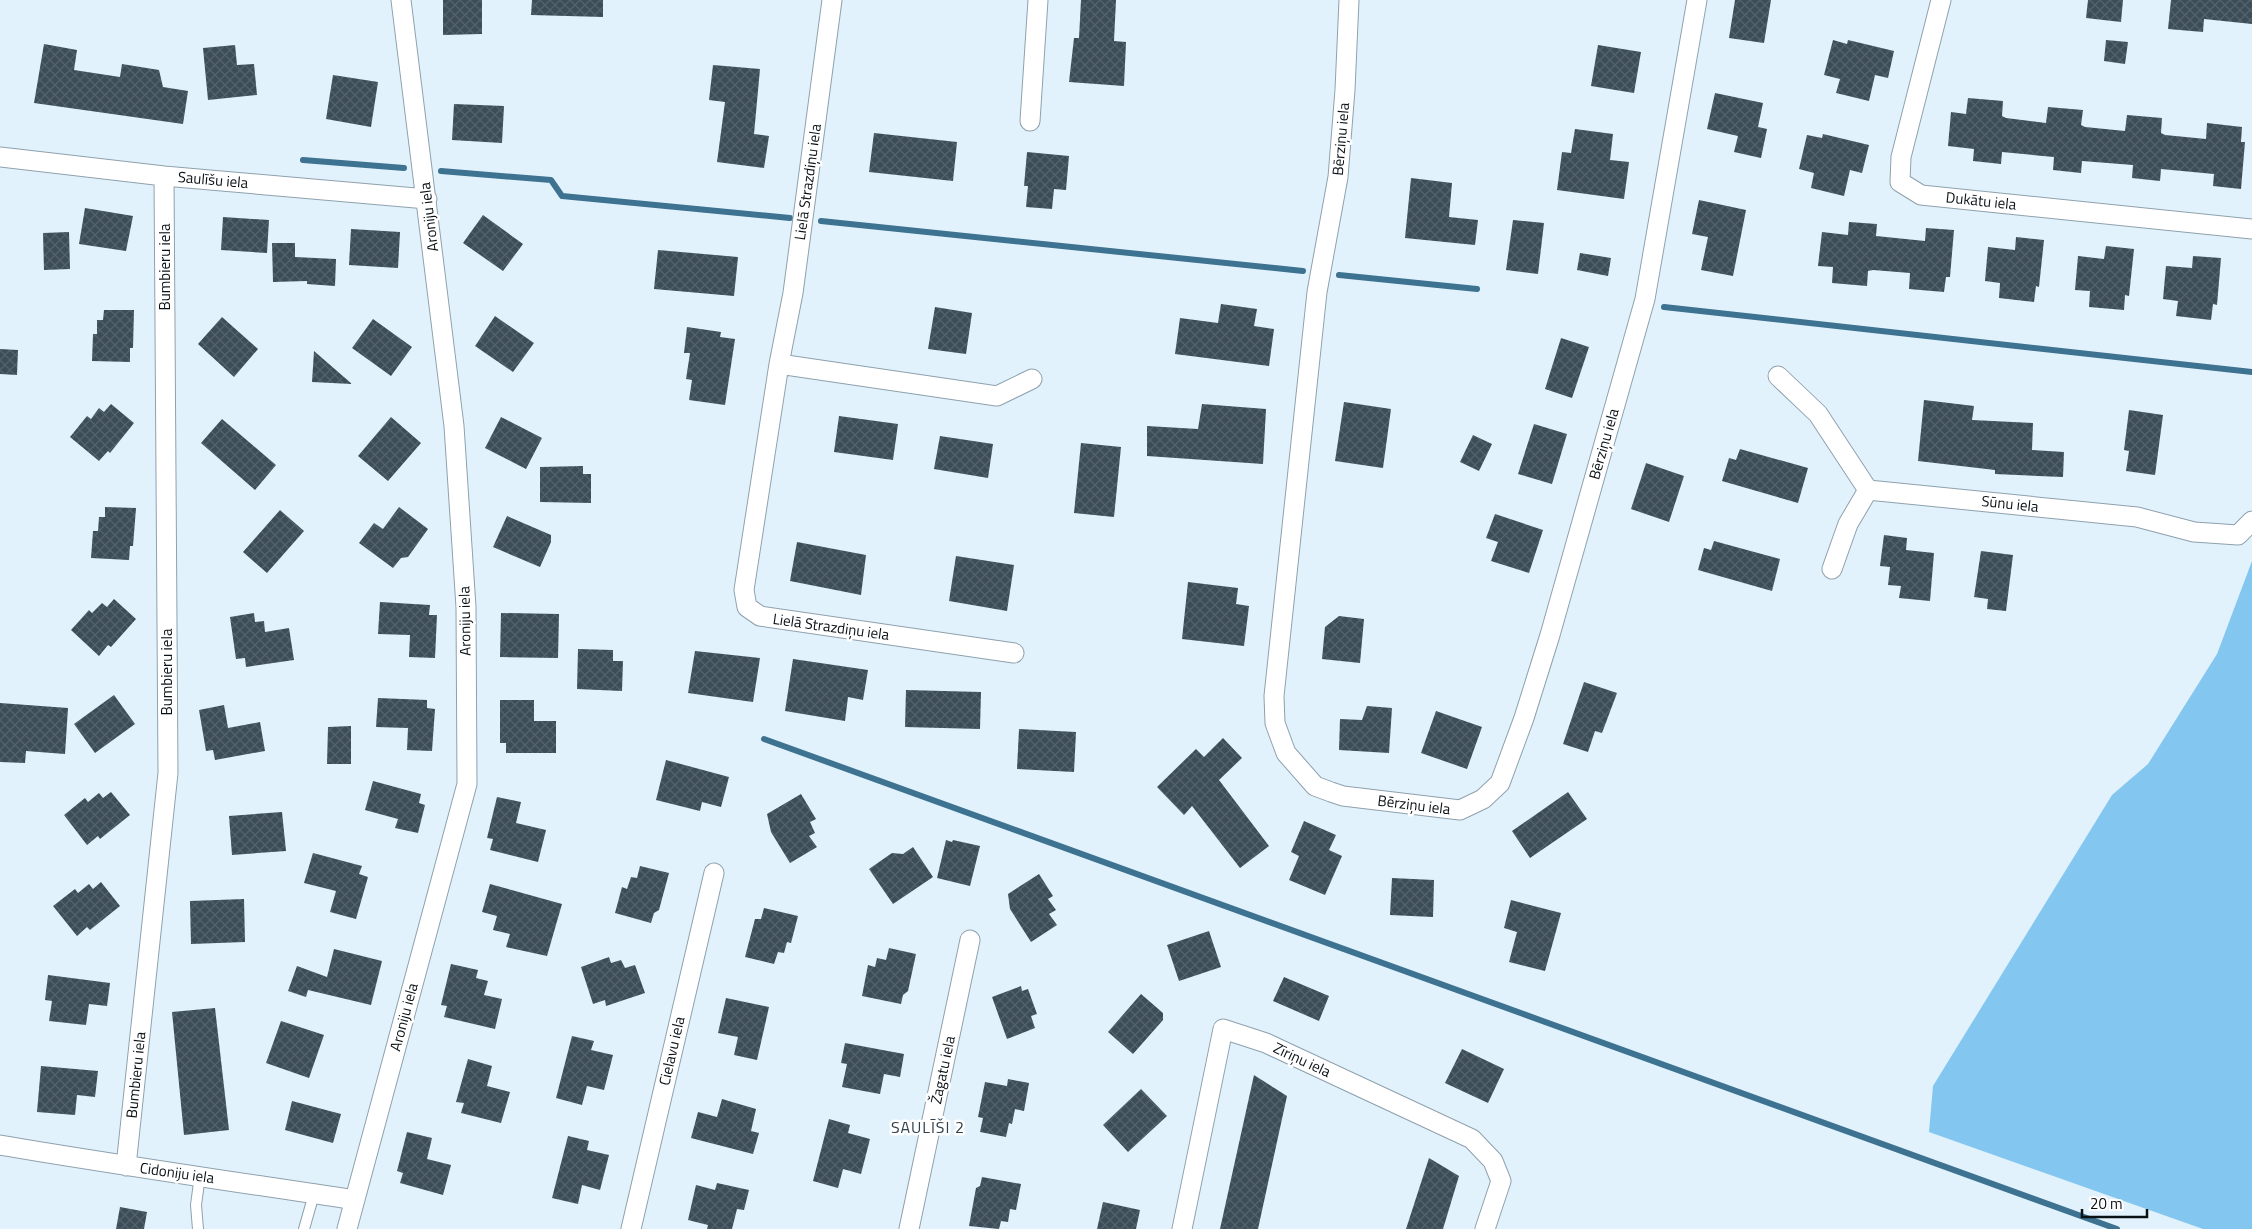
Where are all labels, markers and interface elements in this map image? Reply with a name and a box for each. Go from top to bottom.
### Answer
street label: Bērziņu iela [1326,101,1355,176]
street label: Lielā Strazdiņu iela [788,122,827,242]
street label: Saulīšu iela [177,165,250,194]
street label: Aroniju iela [413,181,444,253]
street label: Dukātu iela [1945,185,2018,216]
street label: Bumbieru iela [153,223,176,310]
street label: Bērziņu iela [1582,405,1625,482]
street label: Sūnu iela [1980,489,2040,518]
street label: Aroniju iela [452,586,477,656]
street label: Lielā Strazdiņu iela [771,607,891,646]
street label: Bumbieru iela [155,628,178,715]
street label: Bērziņu iela [1376,789,1452,820]
street label: Aroniju iela [383,980,424,1053]
street label: Cielavu iela [652,1014,691,1088]
street label: Bumbieru iela [120,1030,152,1119]
street label: Žagatu iela [924,1033,961,1106]
street label: Zīriņu iela [1270,1036,1335,1083]
district label: SAULĪŠI 2 [891,1115,965,1139]
street label: Cidoniju iela [138,1156,216,1189]
scale bar [2082,1186,2147,1218]
text: 20 m [2090,1192,2123,1215]

